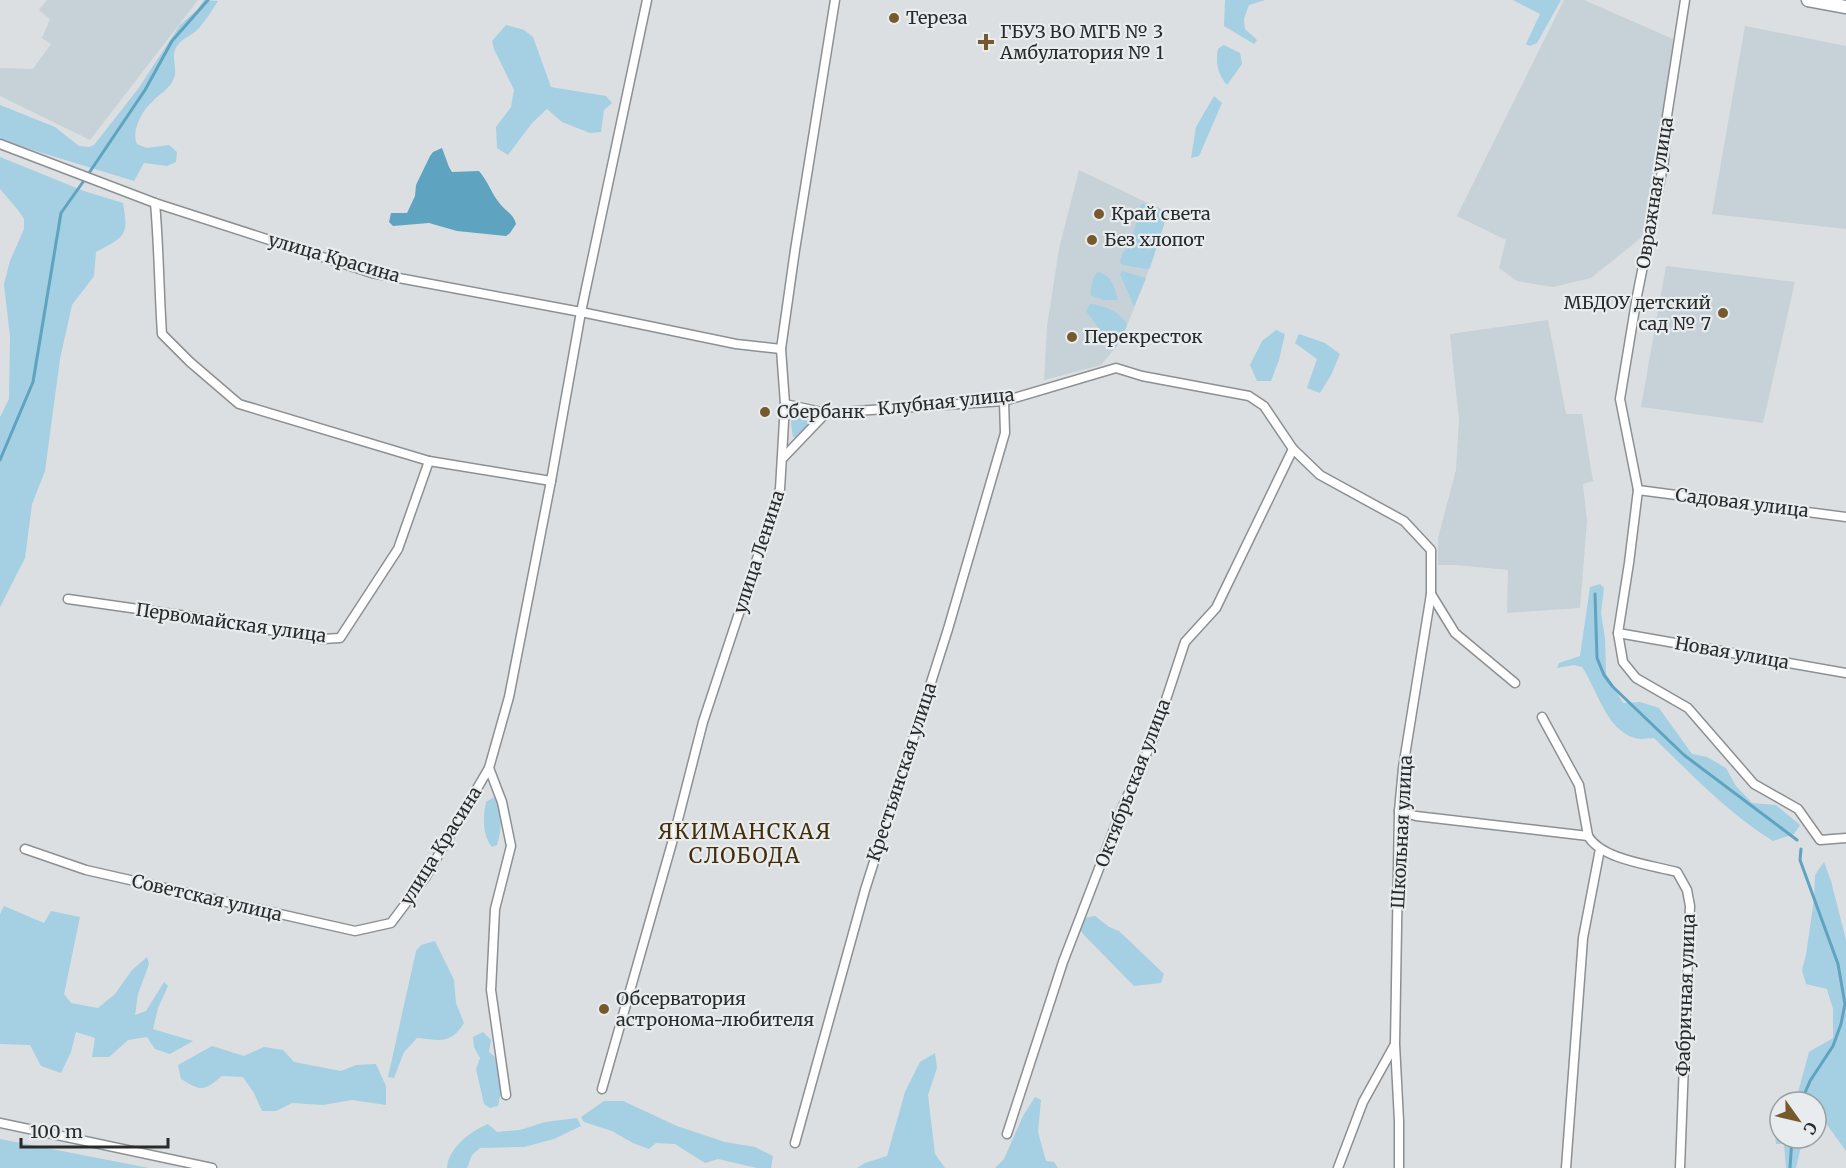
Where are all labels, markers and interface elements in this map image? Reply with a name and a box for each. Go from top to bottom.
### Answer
place label: Тереза [906,6,968,29]
marker: Тереза [887,11,901,25]
place label: ГБУЗ ВО МГБ № 3 Амбулатория № 1 [999,20,1164,64]
marker: ГБУЗ ВО МГБ № 3 Амбулатория № 1 [977,33,995,51]
street label: Овражная улица [1631,115,1678,270]
place label: Край света [1111,202,1211,225]
marker: Край света [1092,207,1106,221]
street label: улица Красина [266,228,403,287]
place label: Без хлопот [1104,228,1205,251]
marker: Без хлопот [1085,233,1099,247]
place label: МБДОУ детский сад № 7 [1564,291,1711,335]
marker: МБДОУ детский сад № 7 [1716,306,1730,320]
place label: Перекресток [1084,325,1203,348]
marker: Перекресток [1065,330,1079,344]
street label: Клубная улица [876,383,1016,420]
place label: Сбербанк [777,400,865,423]
marker: Сбербанк [758,405,772,419]
street label: Садовая улица [1674,483,1810,522]
street label: улица Ленина [728,487,789,616]
street label: Первомайская улица [134,598,328,647]
street label: Новая улица [1673,631,1791,674]
street label: Крестьянская улица [862,679,941,864]
street label: Октябрьская улица [1090,695,1175,870]
street label: Школьная улица [1386,754,1417,909]
street label: улица Красина [395,782,487,910]
district label: ЯКИМАНСКАЯ СЛОБОДА [658,818,832,869]
street label: Советская улица [130,869,285,926]
street label: Фабричная улица [1671,913,1700,1077]
place label: Обсерватория астронома-любителя [616,987,815,1031]
marker: Обсерватория астронома-любителя [597,1002,611,1016]
north arrow [1768,1090,1828,1150]
scale bar [21,1111,168,1149]
text: С [1799,1118,1822,1138]
text: 100 m [30,1120,83,1143]

